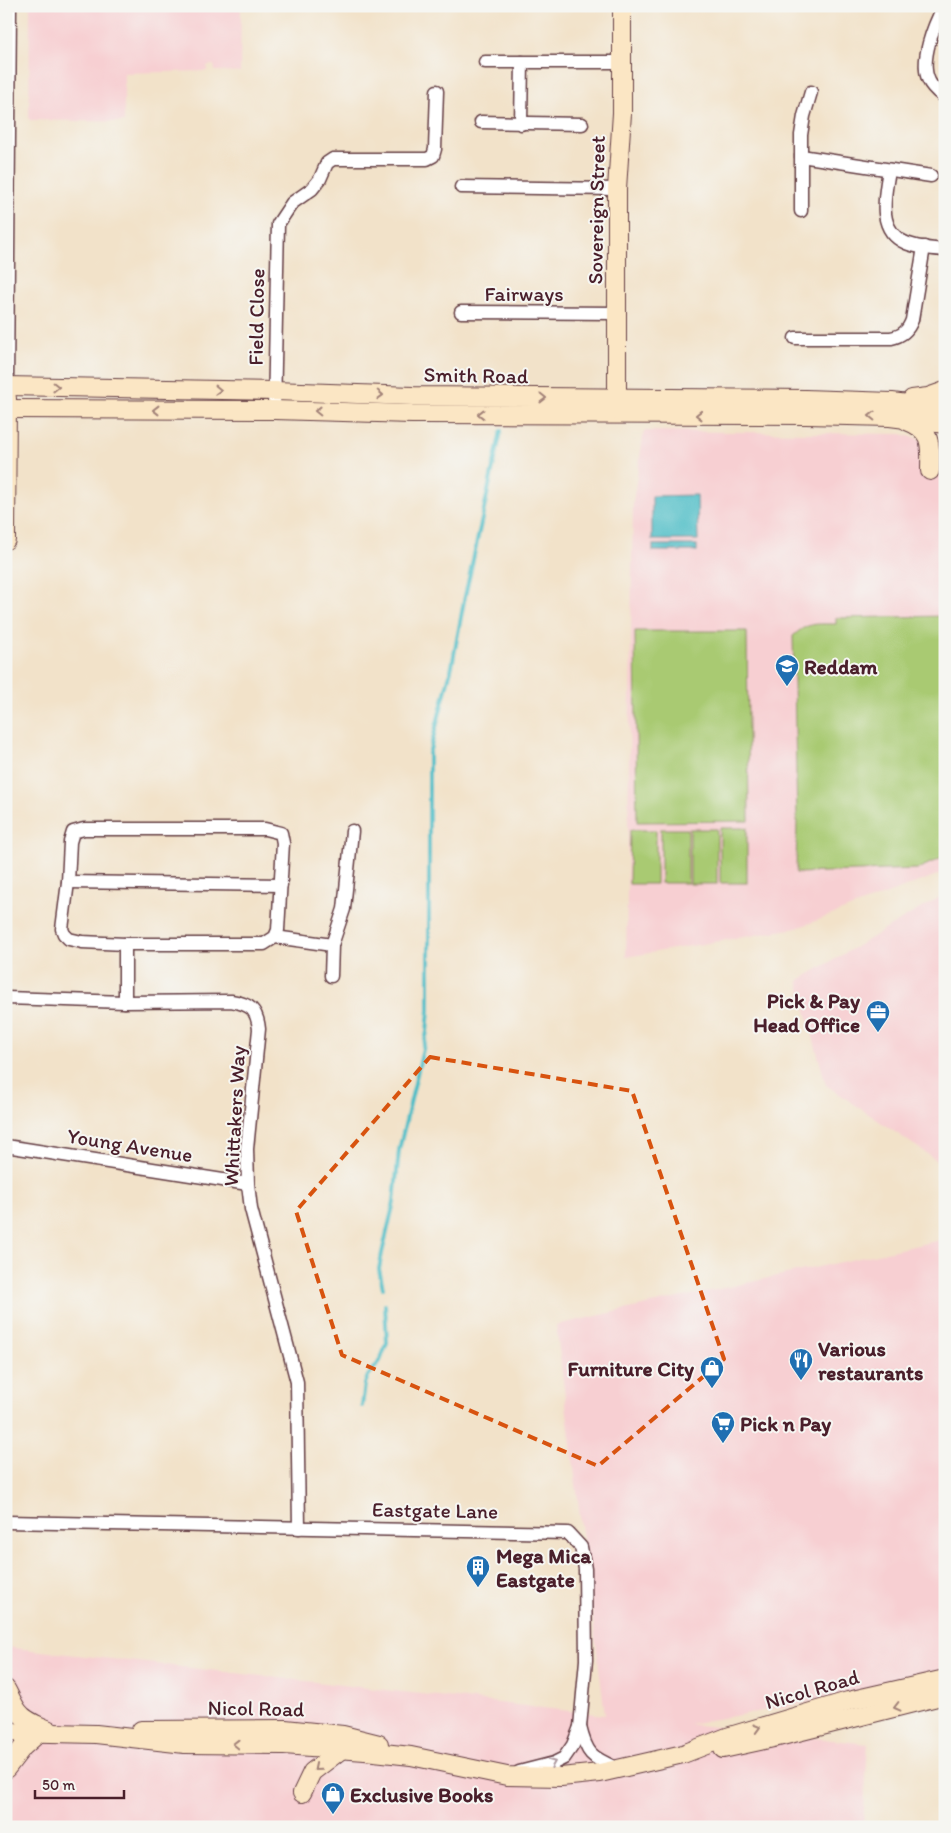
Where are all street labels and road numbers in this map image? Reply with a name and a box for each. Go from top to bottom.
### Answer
street label: Sovereign Street [582,135,610,285]
street label: Field Close [243,268,269,366]
street label: Fairways [484,281,564,306]
street label: Smith Road [423,362,529,388]
street label: Whittakers Way [218,1045,250,1187]
street label: Young Avenue [65,1123,195,1167]
street label: Eastgate Lane [372,1496,498,1524]
street label: Nicol Road [762,1663,863,1714]
street label: Nicol Road [207,1695,305,1721]

